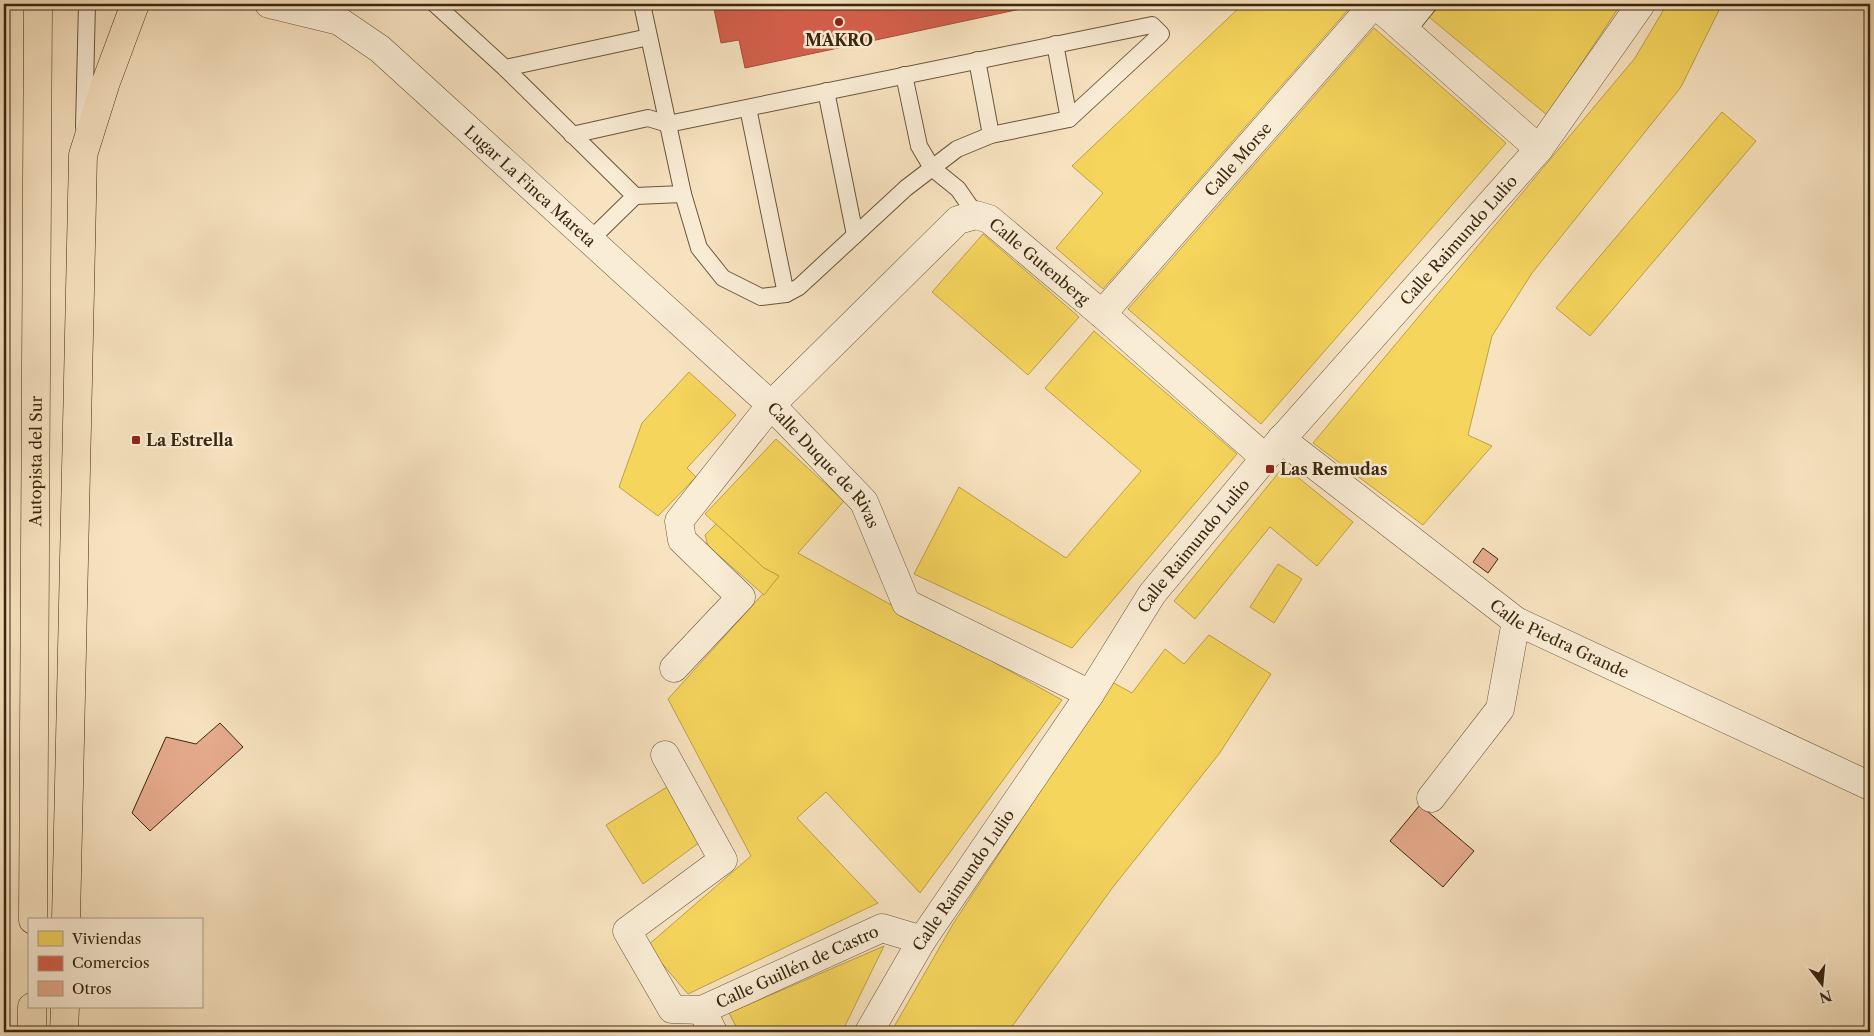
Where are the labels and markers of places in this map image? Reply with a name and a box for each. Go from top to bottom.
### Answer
marker: MAKRO [833,16,845,28]
place label: MAKRO [805,30,873,50]
place label: La Estrella [146,430,234,450]
marker: La Estrella [130,434,142,446]
place label: Las Remudas [1280,459,1387,479]
marker: Las Remudas [1264,463,1276,475]

